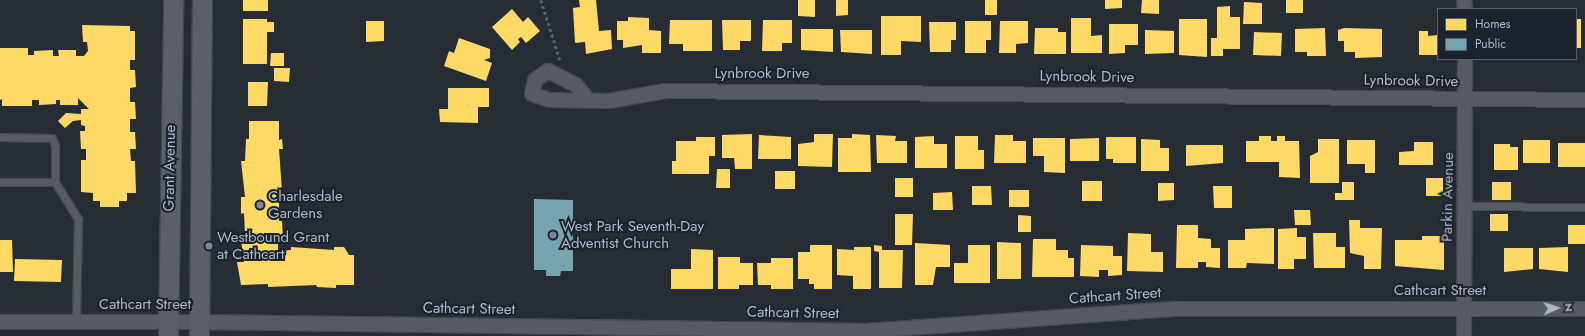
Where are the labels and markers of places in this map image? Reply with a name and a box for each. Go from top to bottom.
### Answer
place label: Charlesdale Gardens [268,187,343,222]
marker: Charlesdale Gardens [255,200,265,210]
place label: West Park Seventh-Day Adventist Church [561,217,704,252]
place label: Westbound Grant at Cathcart [217,228,329,263]
marker: West Park Seventh-Day Adventist Church [548,230,558,240]
marker: Westbound Grant at Cathcart [204,241,214,251]

